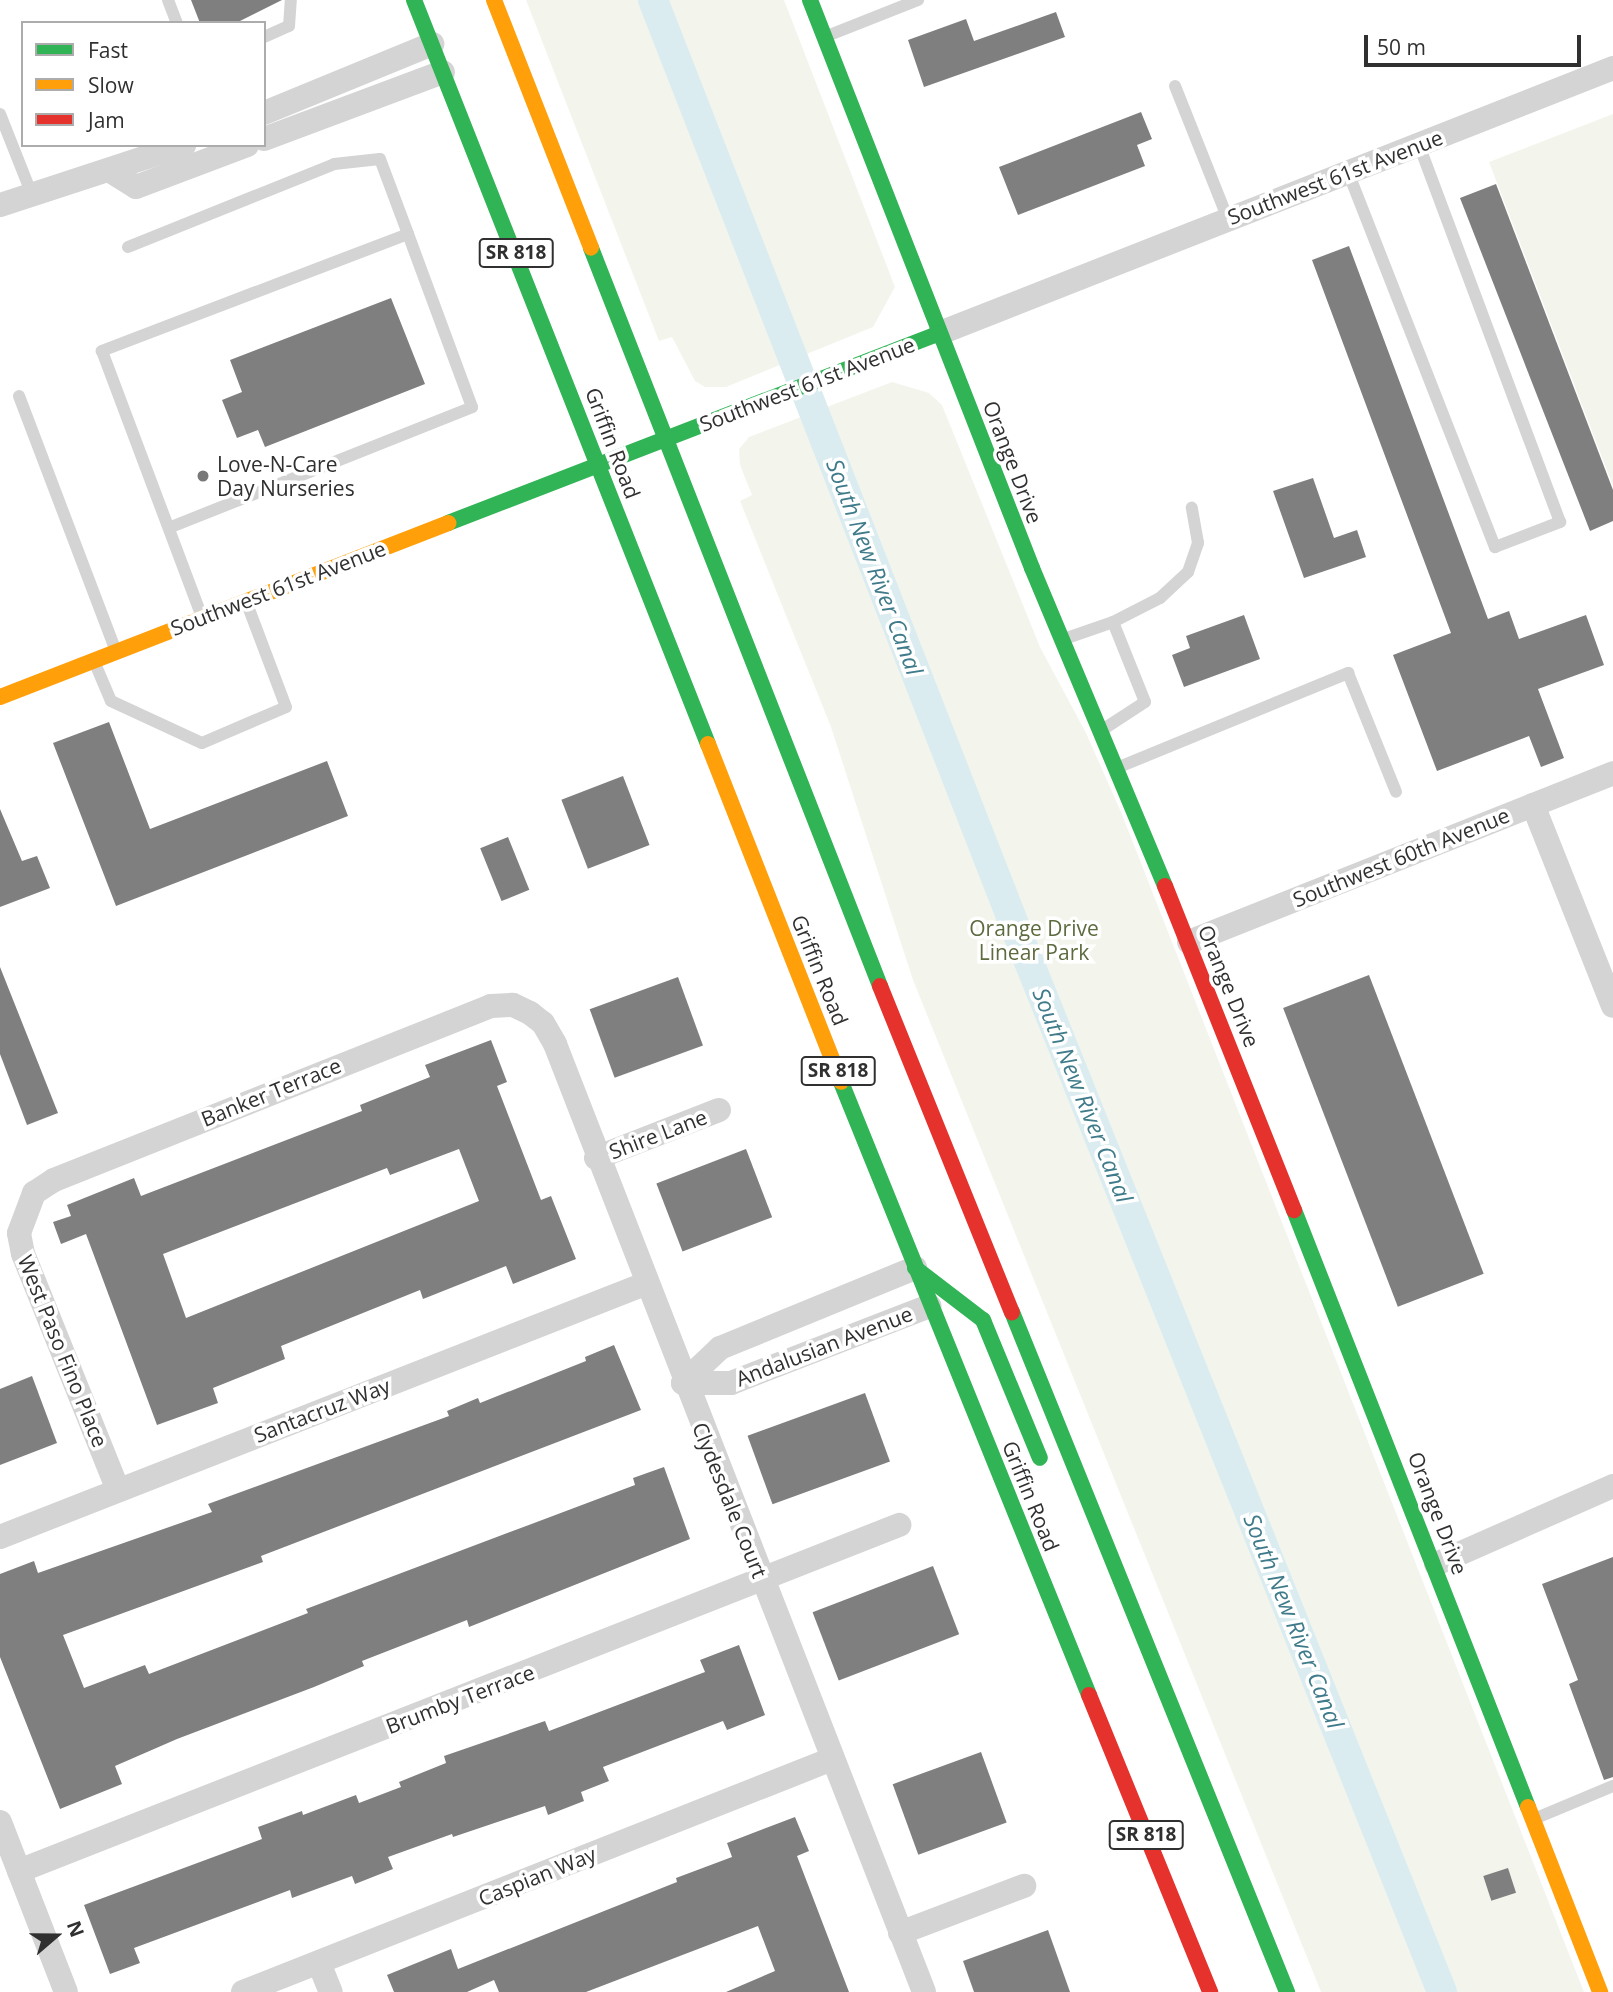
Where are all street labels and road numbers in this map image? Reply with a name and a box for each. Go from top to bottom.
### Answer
street label: Southwest 61st Avenue [1224,124,1446,230]
road number: SR 818 [477,238,554,268]
street label: Southwest 61st Avenue [696,331,918,437]
street label: Griffin Road [580,384,646,502]
street label: Orange Drive [978,397,1048,527]
street label: Southwest 61st Avenue [167,535,389,641]
street label: Southwest 60th Avenue [1289,802,1513,912]
street label: Griffin Road [786,911,854,1029]
street label: Orange Drive [1193,921,1265,1051]
street label: Banker Terrace [197,1052,345,1132]
road number: SR 818 [800,1056,876,1086]
street label: Shire Lane [605,1104,711,1164]
street label: West Paso Fino Place [13,1251,113,1451]
street label: Andalusian Avenue [732,1301,916,1391]
street label: Santacruz Way [250,1373,394,1447]
street label: Clydesdale Court [687,1419,773,1581]
street label: Griffin Road [997,1437,1065,1555]
street label: Orange Drive [1403,1448,1473,1578]
street label: Brumby Terrace [382,1659,538,1739]
road number: SR 818 [1108,1820,1184,1851]
street label: Caspian Way [474,1841,600,1911]

